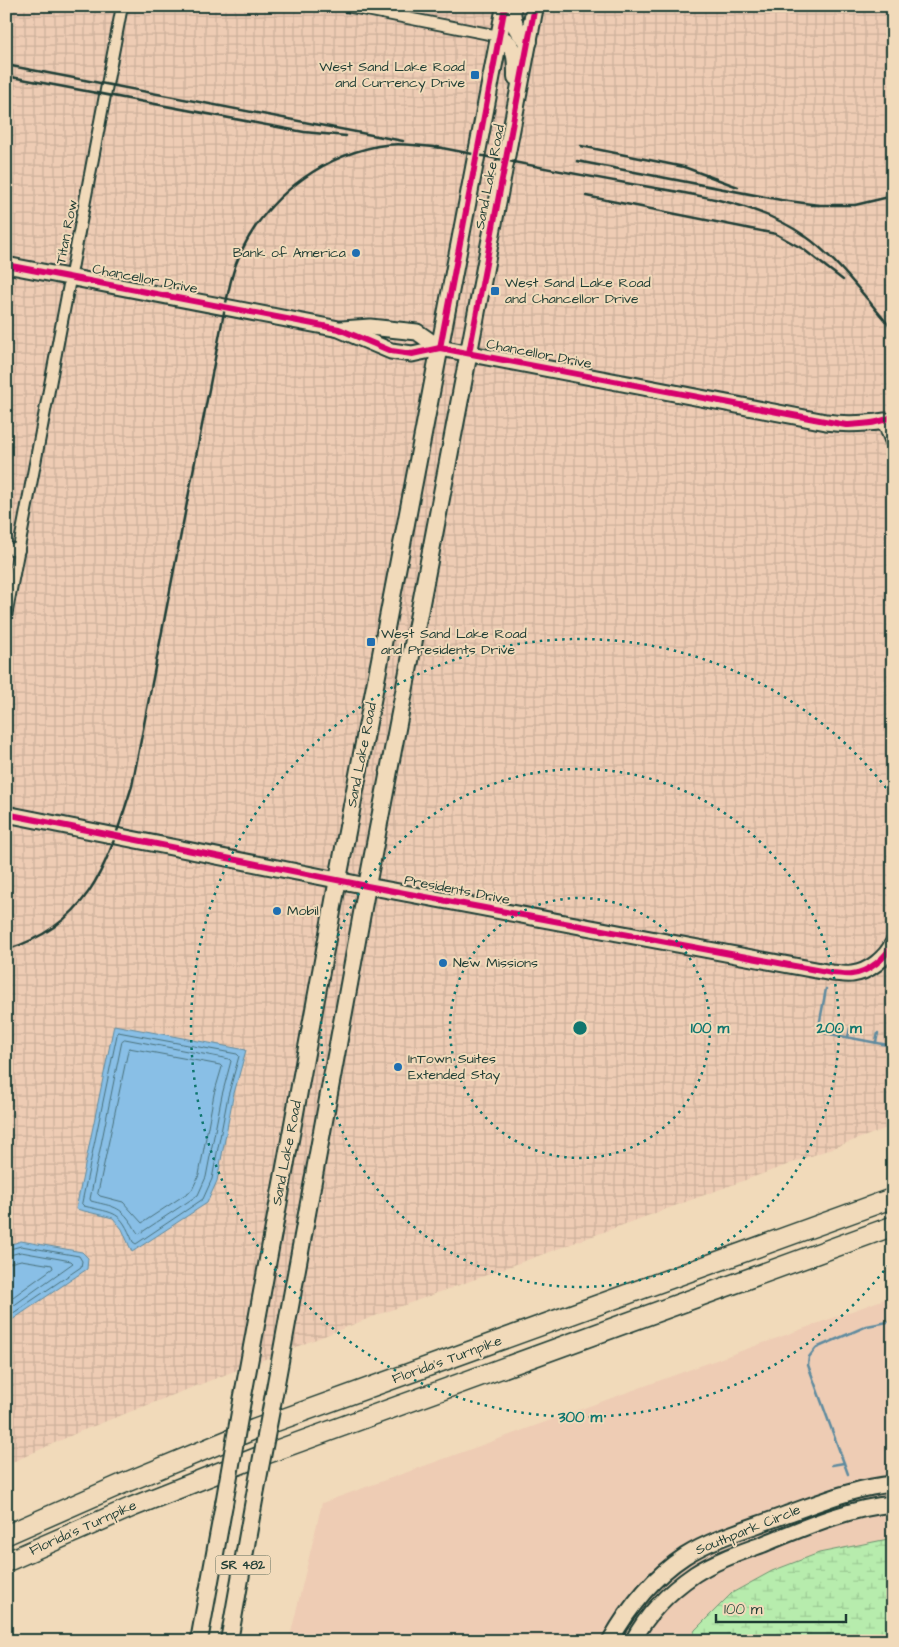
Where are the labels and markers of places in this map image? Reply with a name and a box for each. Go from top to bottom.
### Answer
place label: West Sand Lake Road and Currency Drive [319,57,465,93]
marker: West Sand Lake Road and Currency Drive [469,69,481,81]
place label: Bank of America [233,243,346,263]
marker: Bank of America [350,247,362,259]
place label: West Sand Lake Road and Chancellor Drive [505,273,651,309]
marker: West Sand Lake Road and Chancellor Drive [489,285,501,297]
place label: West Sand Lake Road and Presidents Drive [381,624,527,660]
marker: West Sand Lake Road and Presidents Drive [365,636,377,648]
place label: Mobil [287,901,319,921]
marker: Mobil [271,905,283,917]
place label: New Missions [453,953,538,973]
marker: New Missions [437,957,449,969]
centre of rings [571,1019,589,1037]
place label: InTown Suites Extended Stay [408,1049,500,1085]
marker: InTown Suites Extended Stay [392,1061,404,1073]

